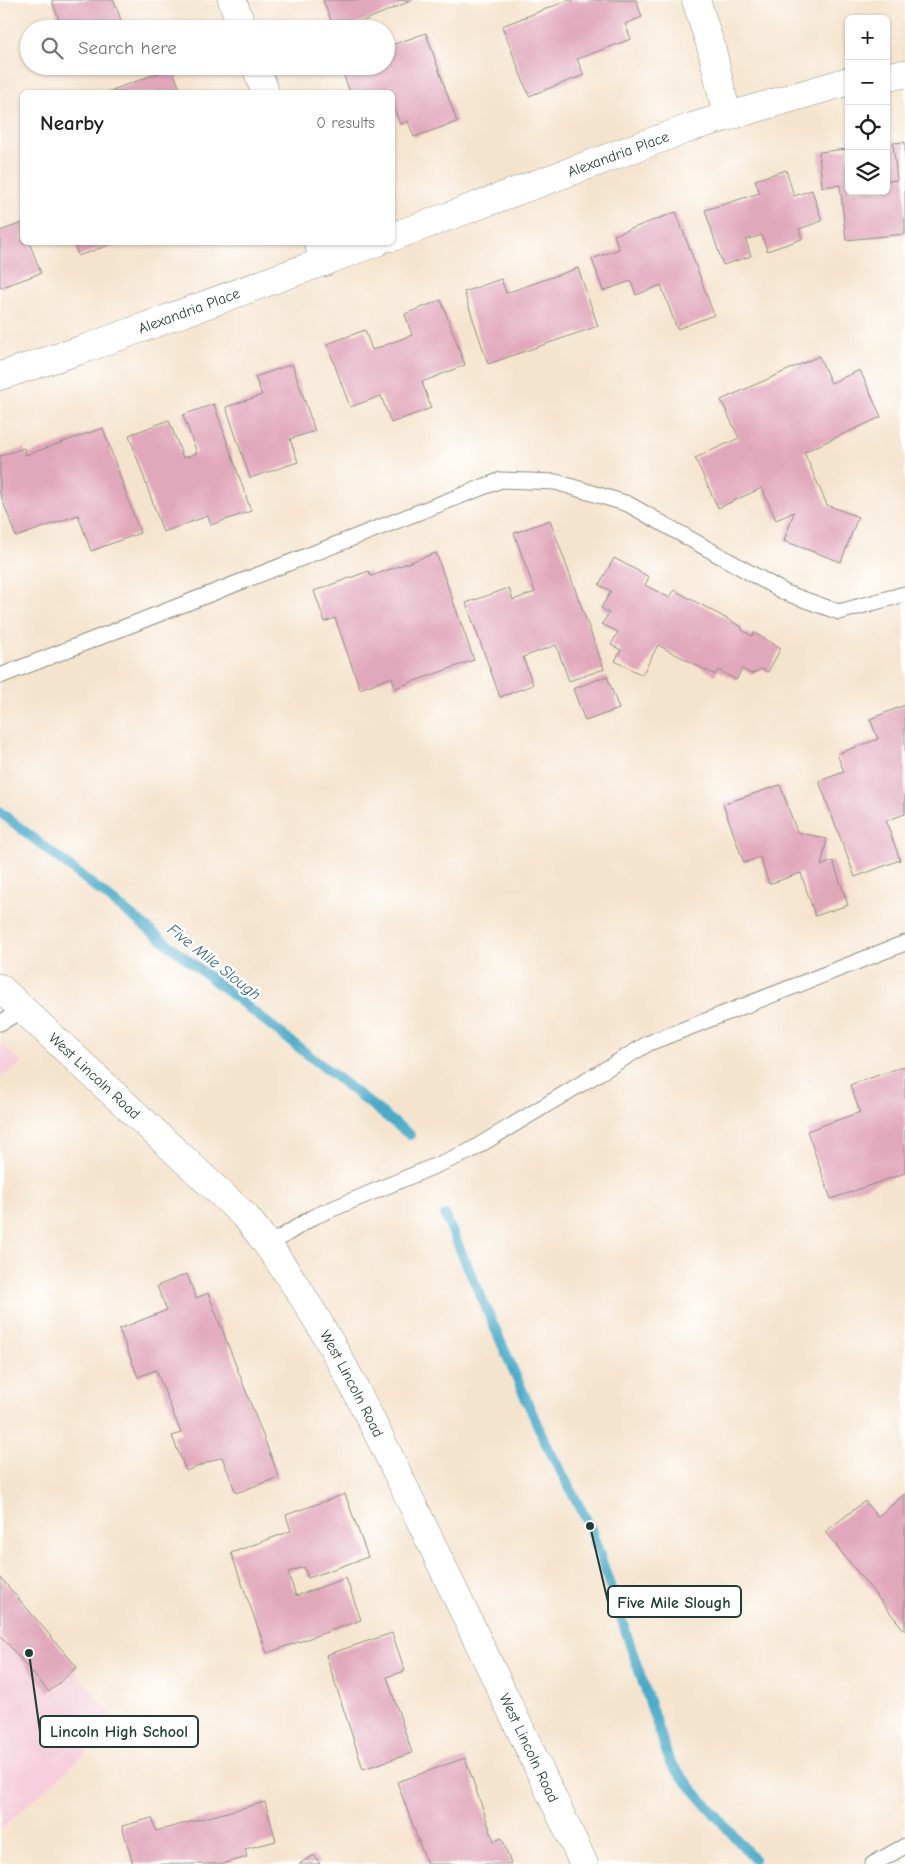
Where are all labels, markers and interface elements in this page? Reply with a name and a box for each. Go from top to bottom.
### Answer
map controls [845,15,890,195]
button: + [845,15,890,60]
search box [20,20,395,75]
icon: search [38,34,66,62]
text: Search here [78,37,177,59]
button: − [845,60,890,105]
button: locate [845,105,890,150]
text: Nearby [40,111,104,135]
text: 0 results [316,114,375,132]
street label: Alexandria Place [565,127,672,181]
button: layers [845,150,890,195]
street label: Alexandria Place [136,284,243,337]
water label: Five Mile Slough [164,920,264,1004]
street label: West Lincoln Road [45,1029,144,1123]
street label: West Lincoln Road [316,1327,387,1440]
callout: Five Mile Slough [608,1586,741,1617]
text: Five Mile Slough [617,1594,731,1612]
street label: West Lincoln Road [495,1691,563,1805]
callout: Lincoln High School [40,1716,198,1747]
text: Lincoln High School [50,1723,188,1741]

